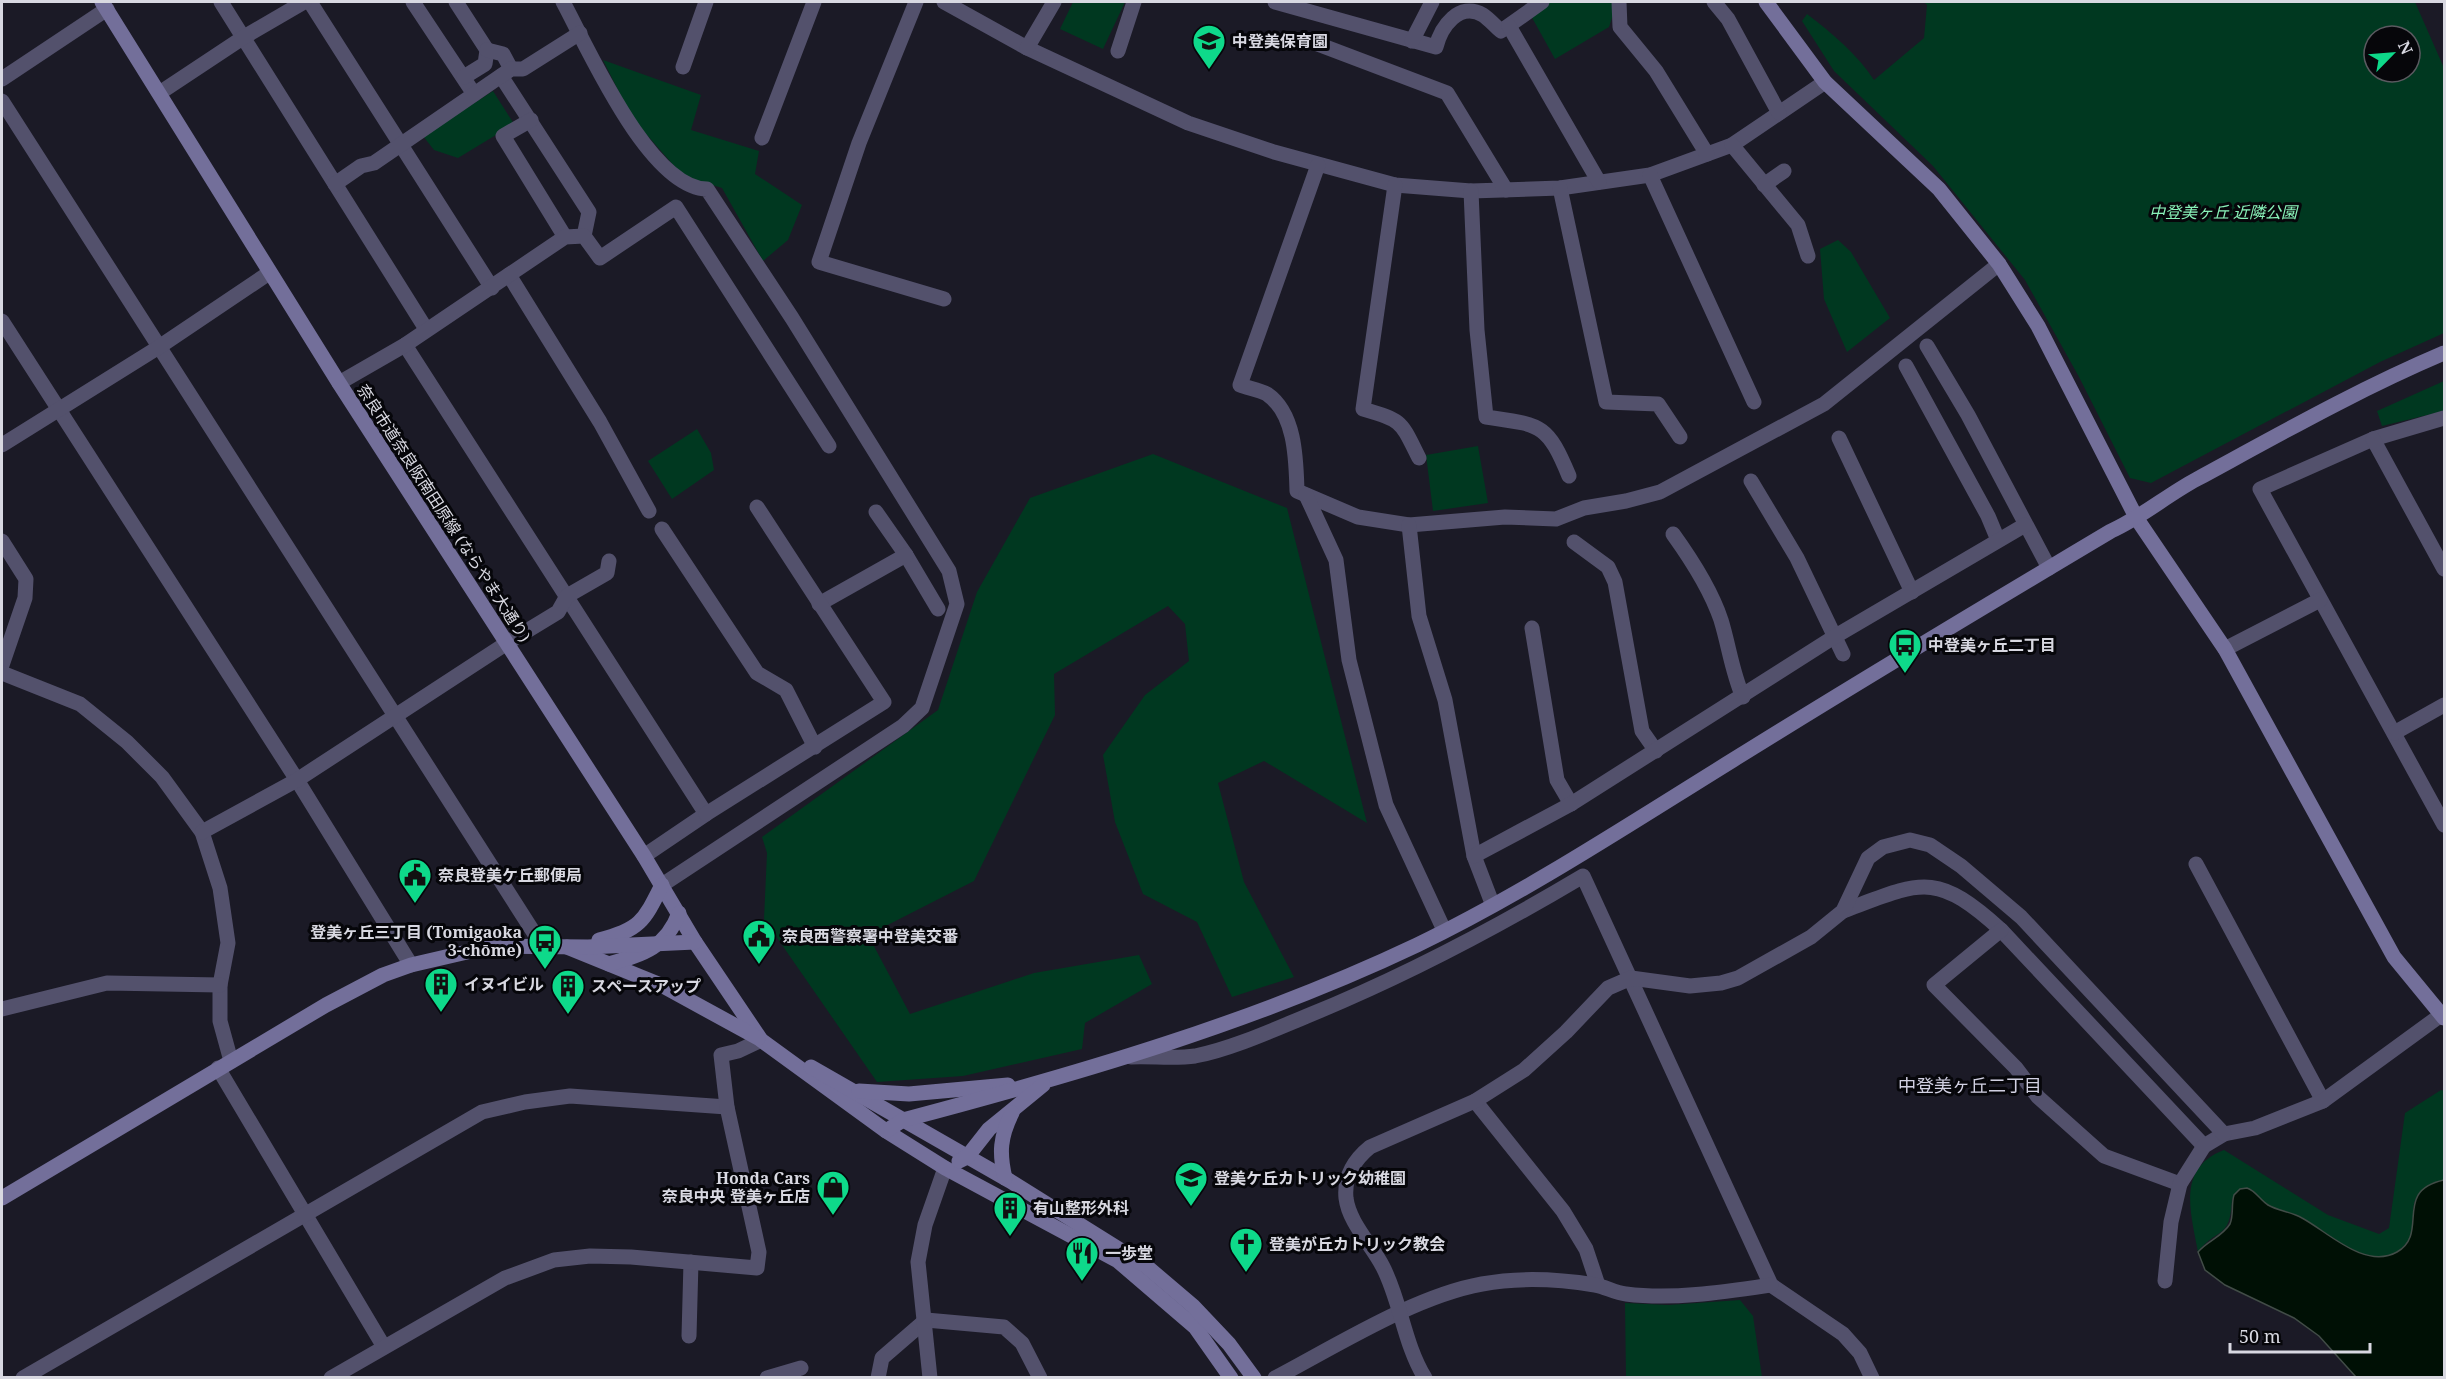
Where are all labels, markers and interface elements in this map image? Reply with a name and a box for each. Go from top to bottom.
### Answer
school or university icon: 中登美保育園 [1191,23,1227,70]
north arrow [2362,24,2422,84]
place label: 中登美保育園 [1232,30,1328,52]
text: N [2393,37,2418,58]
park label: 中登美ヶ丘 近隣公園 [2149,201,2299,223]
street label: 奈良市道奈良阪南田原線 (ならやま大通り) [352,380,536,646]
bus stop icon: 中登美ヶ丘二丁目 [1887,627,1923,674]
place label: 中登美ヶ丘二丁目 [1928,634,2056,656]
public building icon: 奈良登美ケ丘郵便局 [397,857,433,904]
place label: 奈良登美ケ丘郵便局 [438,864,582,886]
public building icon: 奈良西警察署中登美交番 [741,918,777,965]
place label: 登美ヶ丘三丁目 (Tomigaoka 3-chōme) [310,921,522,961]
bus stop icon: 登美ヶ丘三丁目 (Tomigaoka 3-chōme) [527,923,563,970]
place label: 奈良西警察署中登美交番 [782,925,958,947]
building icon: イヌイビル [423,966,459,1013]
building icon: スペースアップ [550,968,586,1015]
place label: イヌイビル [464,973,544,995]
place label: スペースアップ [591,975,701,997]
district label: 中登美ヶ丘二丁目 [1898,1073,2042,1097]
school or university icon: 登美ケ丘カトリック幼稚園 [1173,1160,1209,1207]
place label: Honda Cars 奈良中央 登美ヶ丘店 [662,1167,810,1207]
place label: 登美ケ丘カトリック幼稚園 [1214,1167,1406,1189]
shop icon: Honda Cars 奈良中央 登美ヶ丘店 [815,1169,851,1216]
building icon: 有山整形外科 [992,1190,1028,1237]
place label: 有山整形外科 [1033,1197,1129,1219]
church icon: 登美が丘カトリック教会 [1228,1226,1264,1273]
place label: 登美が丘カトリック教会 [1269,1233,1445,1255]
restaurant icon: 一歩堂 [1064,1235,1100,1282]
place label: 一歩堂 [1105,1242,1153,1264]
scale bar [2230,1316,2370,1354]
text: 50 m [2239,1324,2281,1348]

